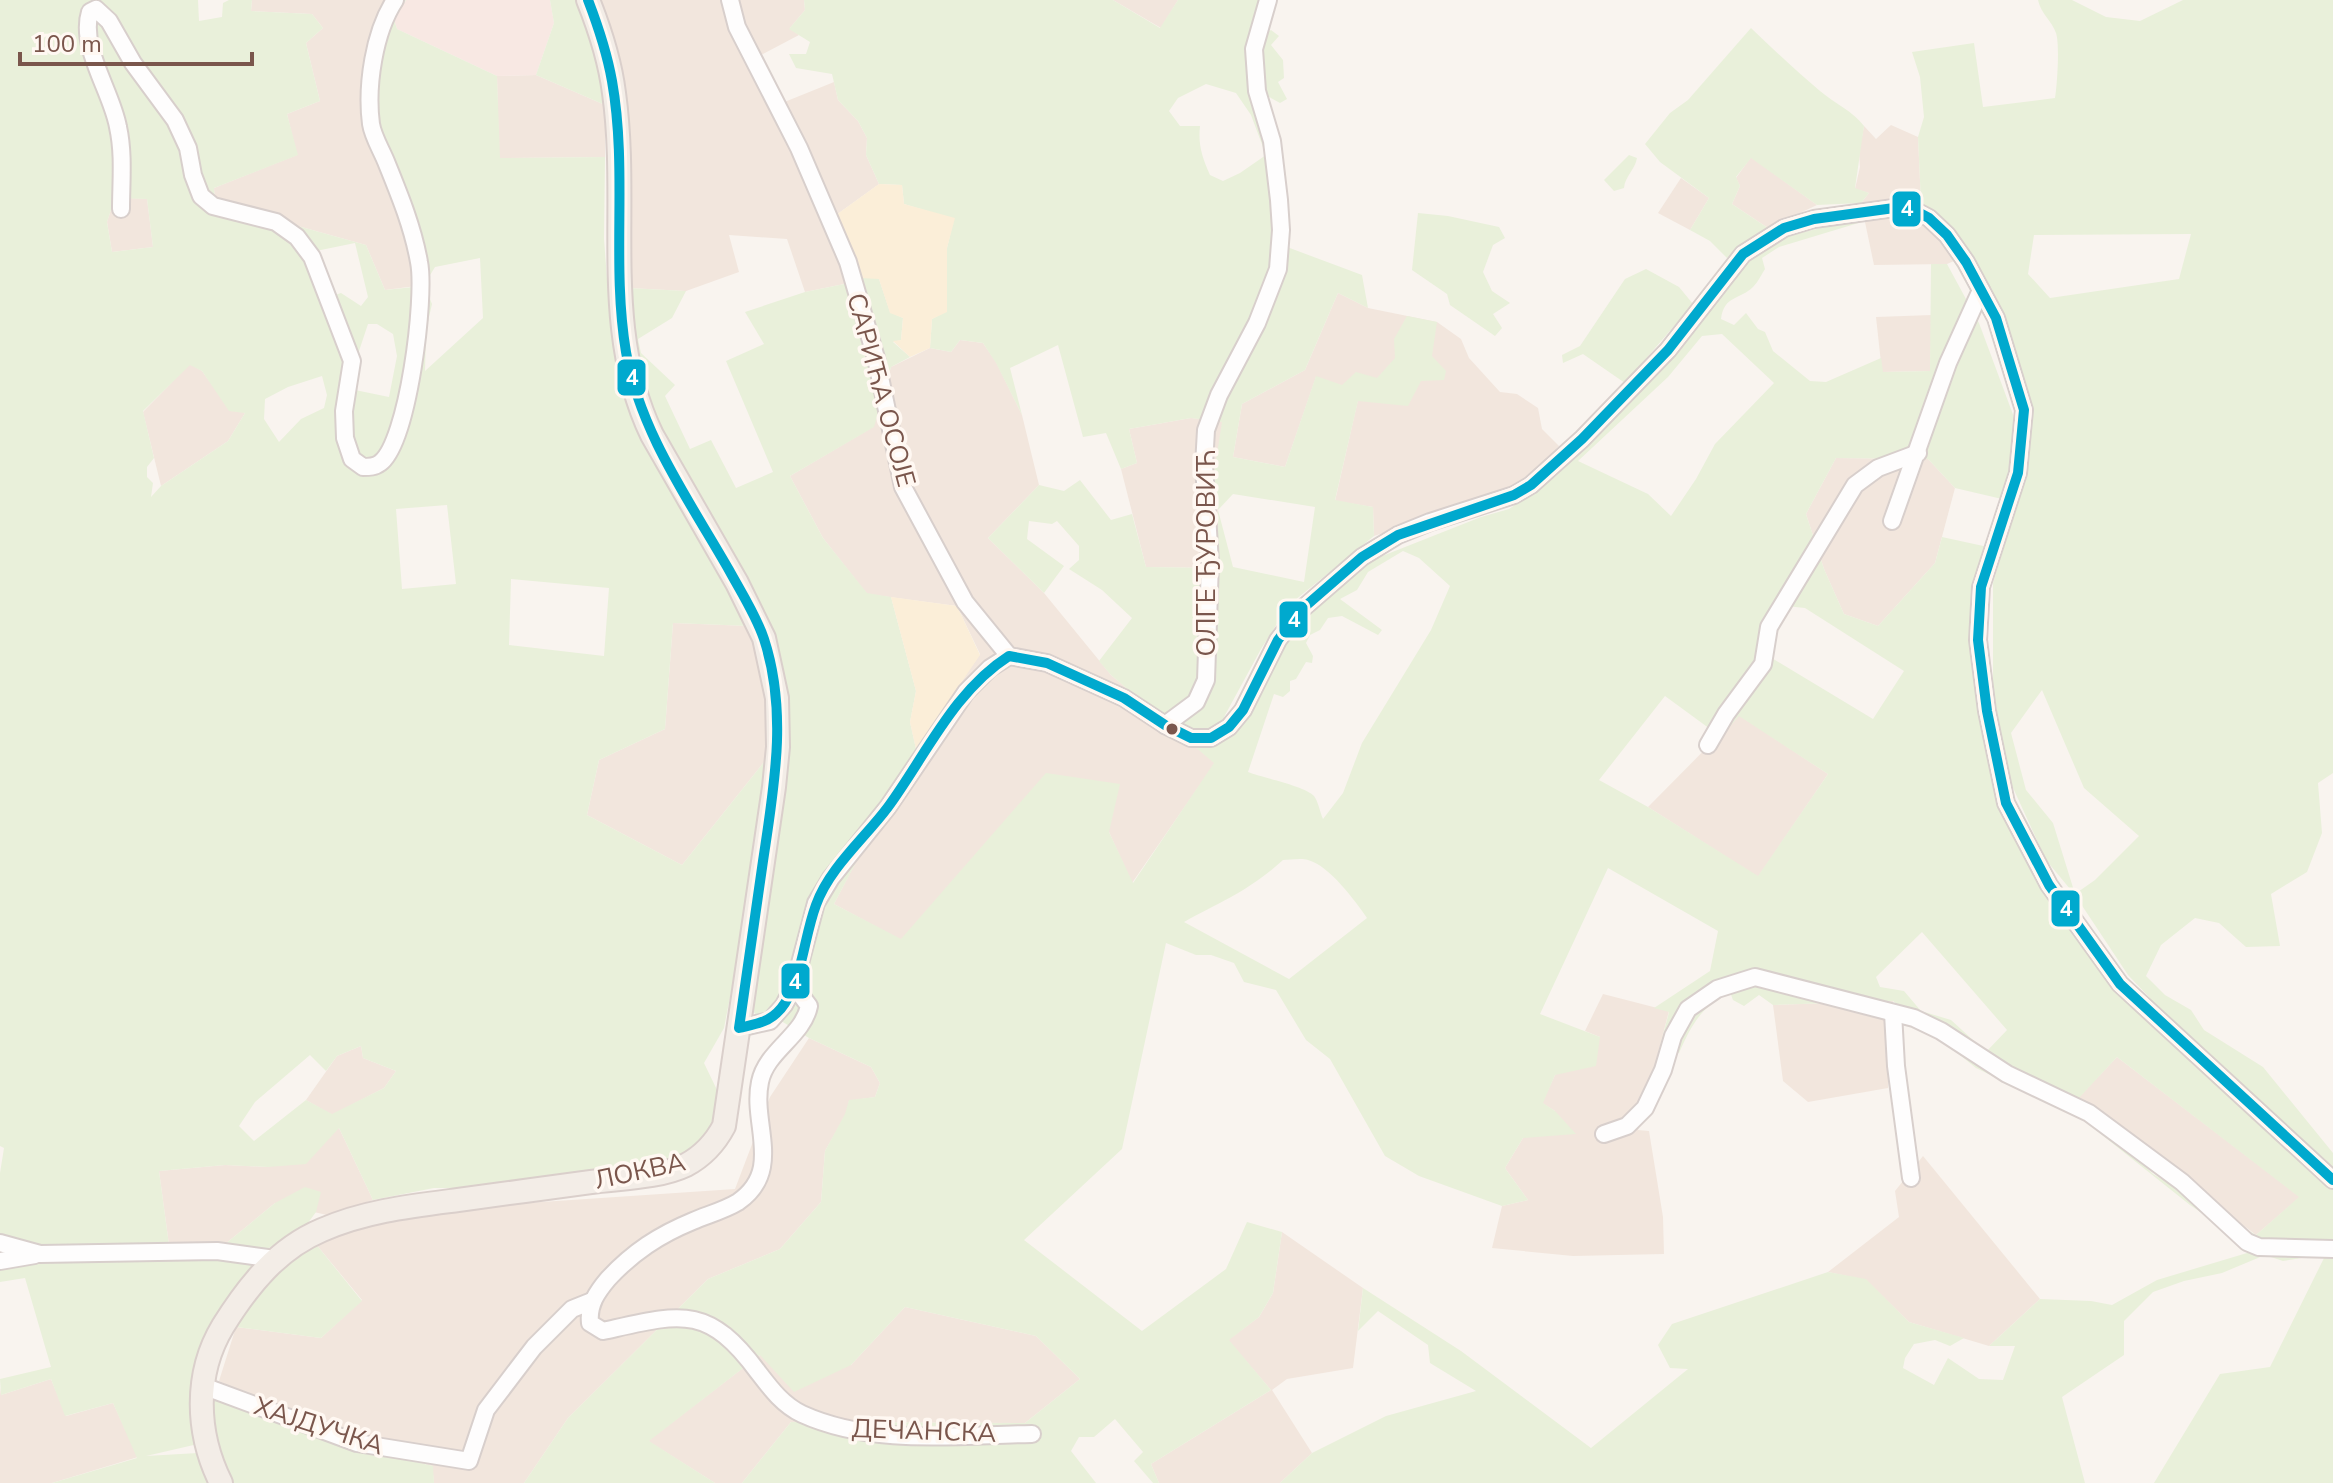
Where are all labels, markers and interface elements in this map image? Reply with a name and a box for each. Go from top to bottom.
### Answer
scale bar [20,16,252,66]
text: 100 m [32,28,102,60]
line badge: 4 [1891,190,1922,228]
text: 4 [1900,194,1914,224]
street label: САРИЋА ОСОЈЕ [838,289,924,491]
line badge: 4 [616,358,647,397]
text: 4 [625,363,639,393]
street label: ОЛГЕ ЂУРОВИЋ [1189,449,1224,657]
line badge: 4 [1278,600,1309,639]
text: 4 [1287,605,1301,635]
unlabelled marker [1164,721,1180,737]
line badge: 4 [2050,889,2081,928]
text: 4 [2059,894,2073,924]
line badge: 4 [780,962,811,1000]
text: 4 [788,967,802,997]
street label: ЛОКВА [591,1144,689,1198]
street label: ХАЈДУЧКА [250,1389,388,1463]
street label: ДЕЧАНСКА [851,1411,997,1451]

